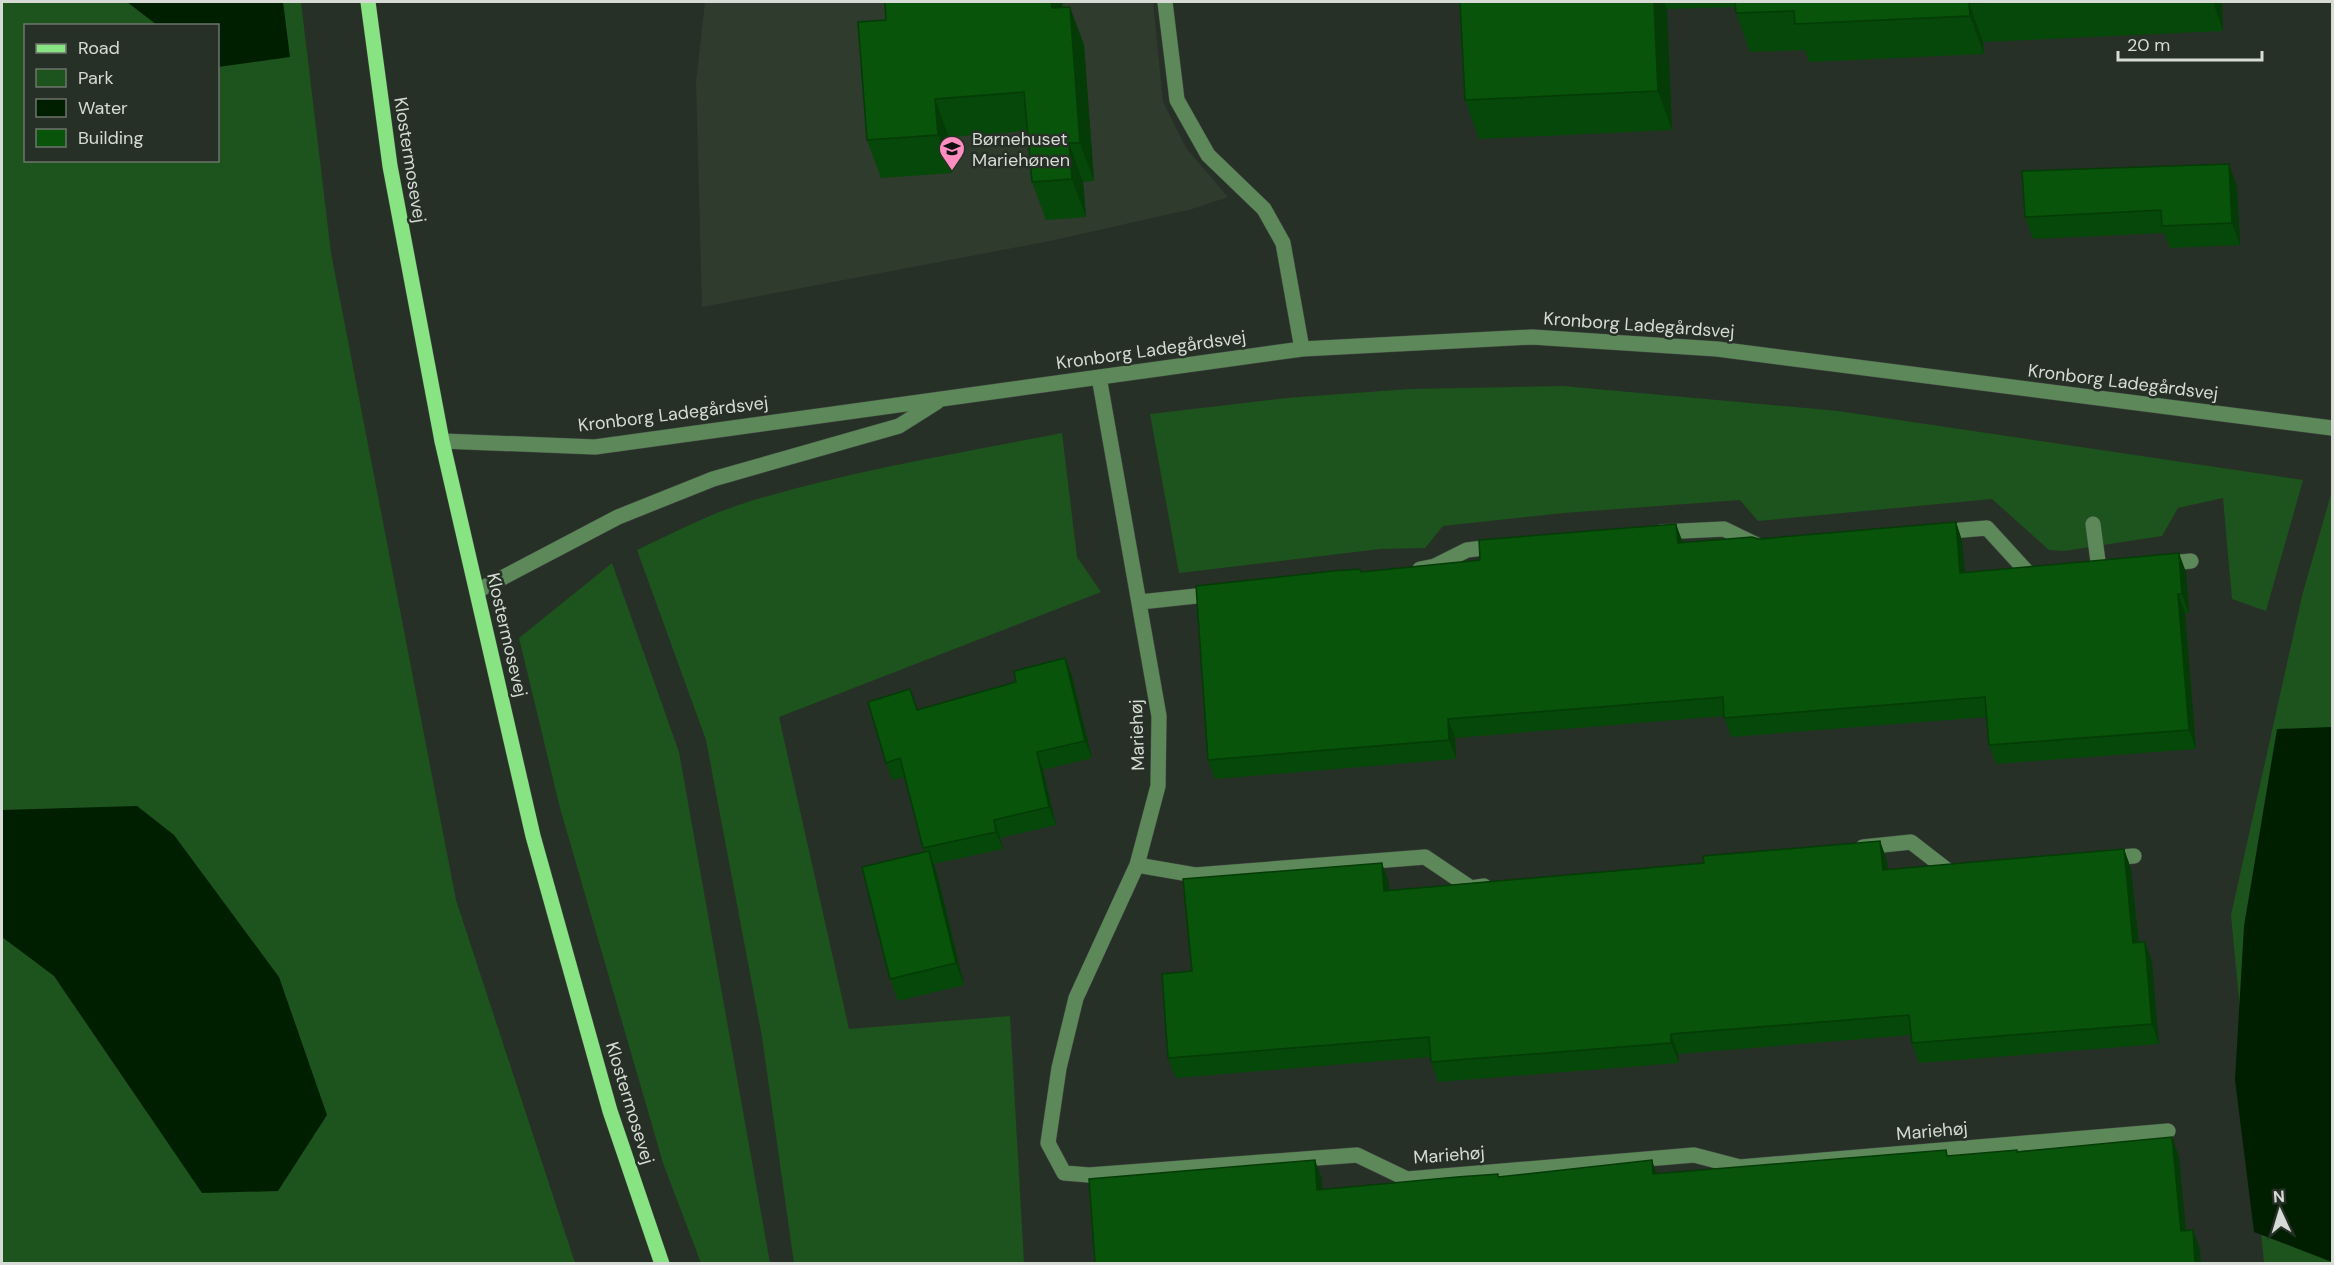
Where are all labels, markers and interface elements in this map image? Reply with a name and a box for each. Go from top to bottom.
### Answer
legend [24,24,219,162]
scale bar [2118,24,2262,62]
text: 20 m [2127,33,2170,57]
text: Road [78,36,120,60]
text: Park [78,66,114,90]
text: Water [78,96,128,120]
street label: Klostermosevej [388,96,432,224]
text: Building [78,126,143,150]
place label: Børnehuset Mariehønen [972,127,1070,172]
school or university icon: Børnehuset Mariehønen [937,134,967,172]
street label: Kronborg Ladegårdsvej [1543,306,1735,344]
street label: Kronborg Ladegårdsvej [1055,325,1247,375]
street label: Kronborg Ladegårdsvej [2027,358,2219,406]
street label: Kronborg Ladegårdsvej [577,390,769,438]
street label: Klostermosevej [481,571,533,699]
street label: Mariehøj [1124,699,1150,771]
street label: Klostermosevej [600,1039,660,1167]
street label: Mariehøj [1895,1116,1969,1146]
street label: Mariehøj [1412,1141,1486,1169]
north arrow [2250,1181,2310,1241]
text: N [2272,1186,2286,1207]

